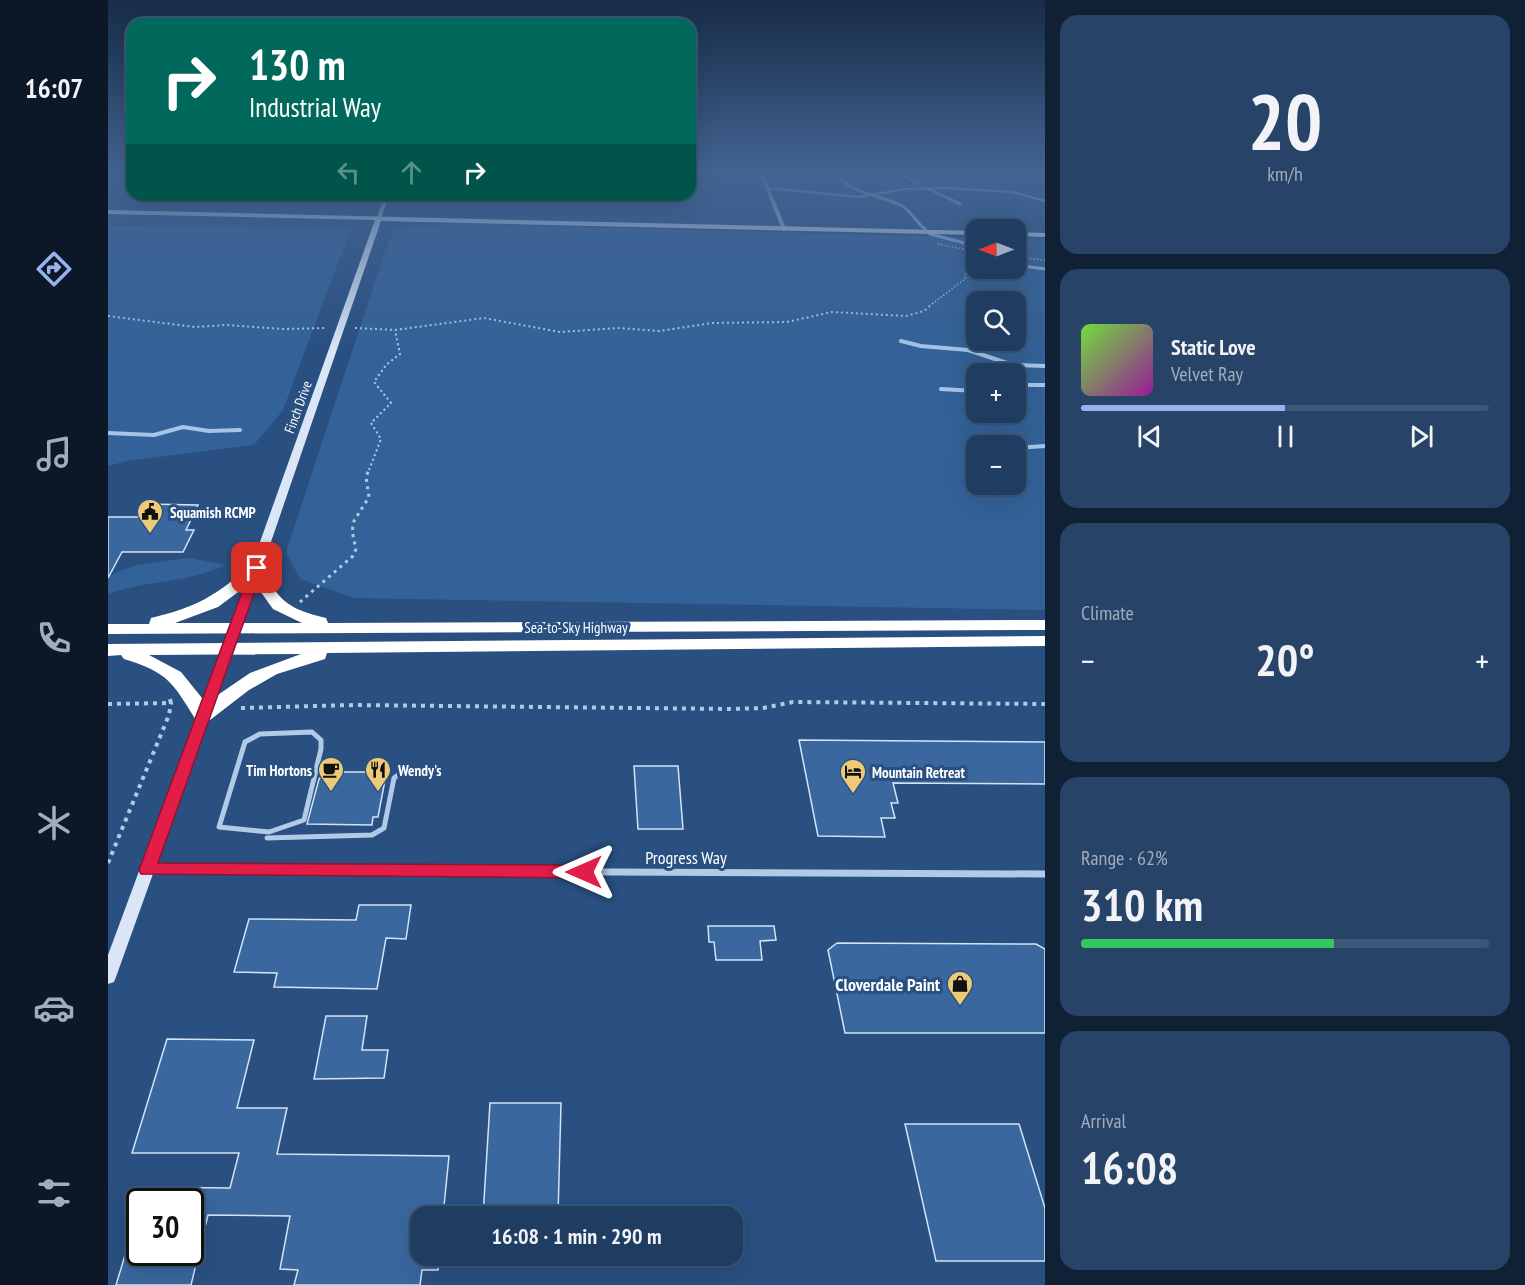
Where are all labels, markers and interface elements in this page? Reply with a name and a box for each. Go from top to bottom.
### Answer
text: 130 m [249,37,346,92]
icon: right [150,42,228,120]
text: 16:07 [25,71,83,105]
text: 20 [1248,71,1322,172]
text: Industrial Way [249,90,381,124]
icon: left [332,156,365,189]
icon: ahead [395,156,428,189]
icon: right [458,156,491,189]
text: km/h [1267,161,1303,187]
north arrow [966,219,1026,279]
map controls [966,219,1026,495]
icon: directions [33,248,75,290]
button: search [966,291,1026,351]
text: Static Love [1171,333,1256,361]
text: Velvet Ray [1171,361,1243,387]
button: + [966,363,1026,423]
street label: Finch Drive [280,378,316,436]
icon: previous [1133,420,1166,453]
icon: pause [1269,420,1302,453]
icon: next [1405,420,1438,453]
icon: music [33,433,75,475]
button: − [966,435,1026,495]
public building icon: Squamish RCMP [135,497,165,535]
place label: Squamish RCMP [170,503,256,522]
pin [231,542,282,593]
icon: arrive [240,551,273,584]
text: Climate [1081,600,1134,626]
icon: phone [33,617,75,659]
street label: Sea-to-Sky Highway [524,618,628,637]
text: 20° [1255,630,1315,688]
text: − [1081,639,1095,682]
text: + [1475,639,1489,682]
cafe icon: Tim Hortons [316,755,346,793]
restaurant icon: Wendy's [363,755,393,793]
hotel icon: Mountain Retreat [838,757,868,795]
place label: Tim Hortons [246,761,312,780]
place label: Wendy's [397,761,442,780]
place label: Mountain Retreat [872,763,966,782]
icon: climate [33,802,75,844]
position arrow [552,840,616,904]
text: Range · 62% [1081,845,1168,871]
street label: Progress Way [645,846,727,869]
text: 310 km [1081,875,1203,933]
shop icon: Cloverdale Paint [945,969,975,1007]
place label: Cloverdale Paint [835,973,941,996]
icon: car [33,987,75,1029]
text: Arrival [1081,1108,1126,1134]
text: 16:08 [1081,1138,1178,1196]
icon: filters [33,1172,75,1214]
speed limit sign: 30 [126,1188,204,1266]
text: 16:08 · 1 min · 290 m [491,1222,662,1250]

